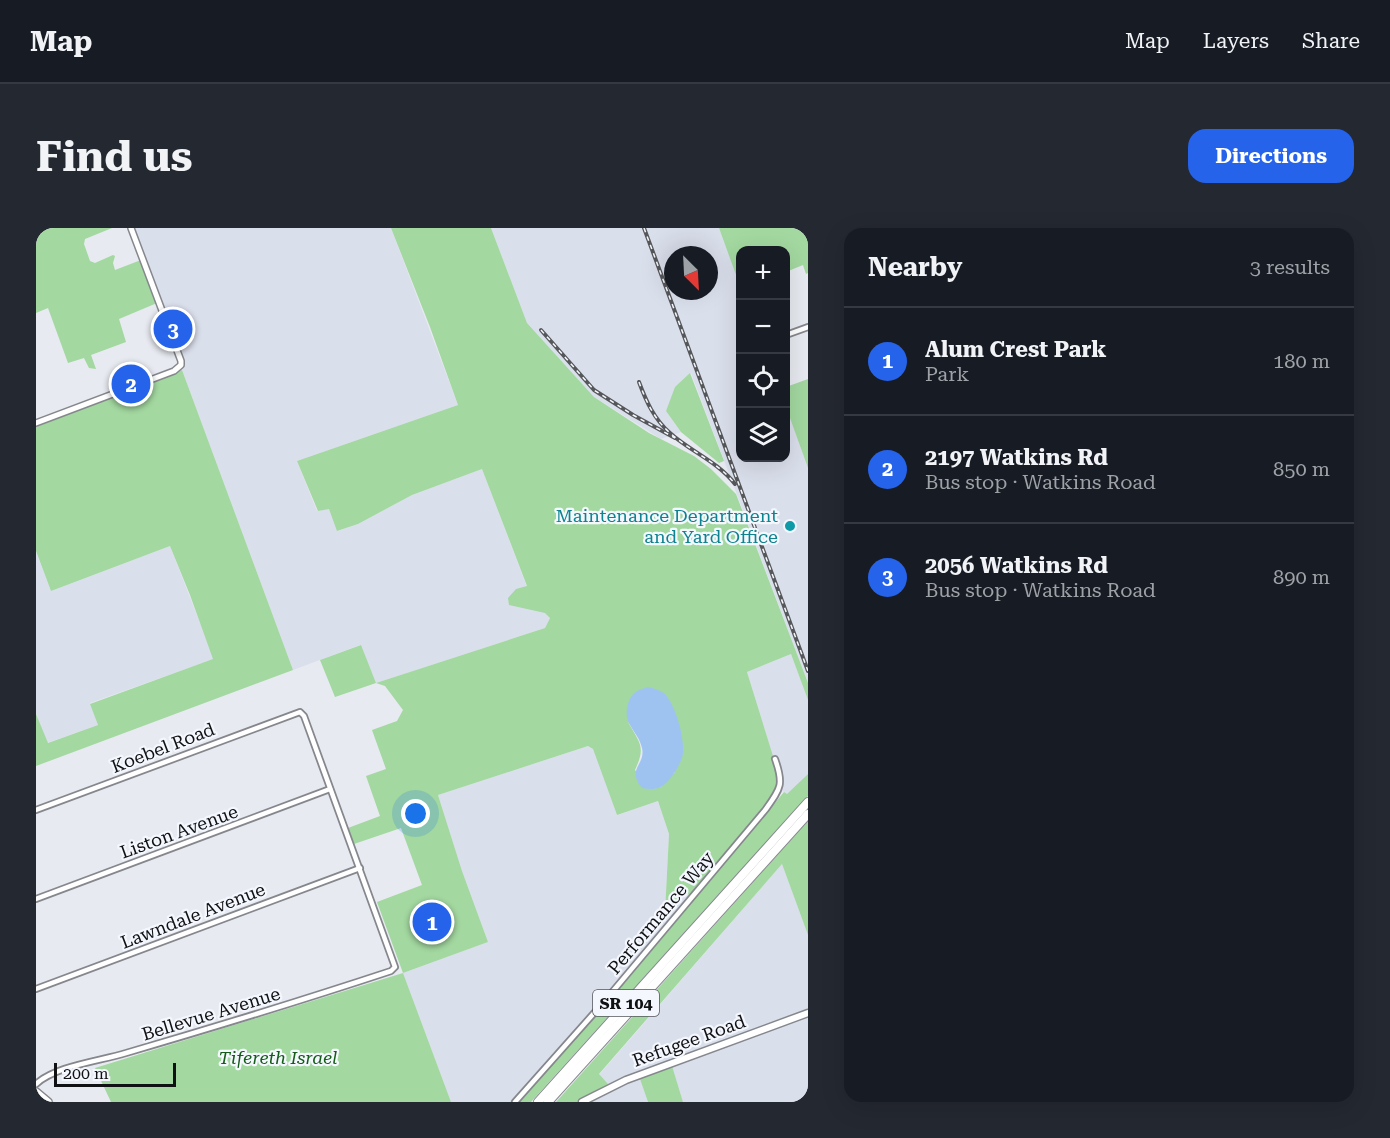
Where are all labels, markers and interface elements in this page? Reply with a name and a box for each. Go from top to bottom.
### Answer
text: Map [30,25,92,58]
text: Map [1125,29,1170,53]
text: Layers [1203,29,1269,53]
text: Share [1302,29,1360,53]
button: Directions [1188,129,1354,183]
text: Find us [36,132,193,181]
north arrow [664,246,718,300]
map controls [736,246,790,462]
button: + [736,246,790,300]
text: Nearby [868,252,962,282]
text: 3 results [1250,255,1330,279]
button: − [736,300,790,354]
pin: 3 [154,306,192,352]
text: Alum Crest Park [925,337,1107,362]
text: 1 [882,349,893,373]
text: 180 m [1273,349,1330,373]
button: locate [736,354,790,408]
pin: 2 [112,362,151,406]
text: Park [925,362,969,386]
button: layers [736,408,790,462]
text: 2197 Watkins Rd [925,445,1108,470]
text: 2 [882,457,893,481]
text: 850 m [1273,457,1330,481]
text: Bus stop · Watkins Road [925,470,1156,494]
place label: Maintenance Department and Yard Office [556,505,778,547]
marker: Maintenance Department and Yard Office [783,519,797,533]
text: 2056 Watkins Rd [925,553,1108,578]
text: 3 [882,565,893,589]
text: 890 m [1273,565,1330,589]
text: Bus stop · Watkins Road [925,578,1156,602]
street label: Koebel Road [108,718,218,777]
your location [401,799,430,828]
street label: Liston Avenue [117,800,241,863]
street label: Performance Way [603,847,718,978]
street label: Lawndale Avenue [118,878,268,953]
pin: 1 [412,900,452,944]
street label: Bellevue Avenue [139,982,283,1045]
road number: SR 104 [593,990,659,1016]
street label: Refugee Road [629,1010,749,1071]
park label: Tifereth Israel [219,1047,337,1068]
scale bar [54,1060,176,1088]
text: 200 m [63,1064,109,1083]

